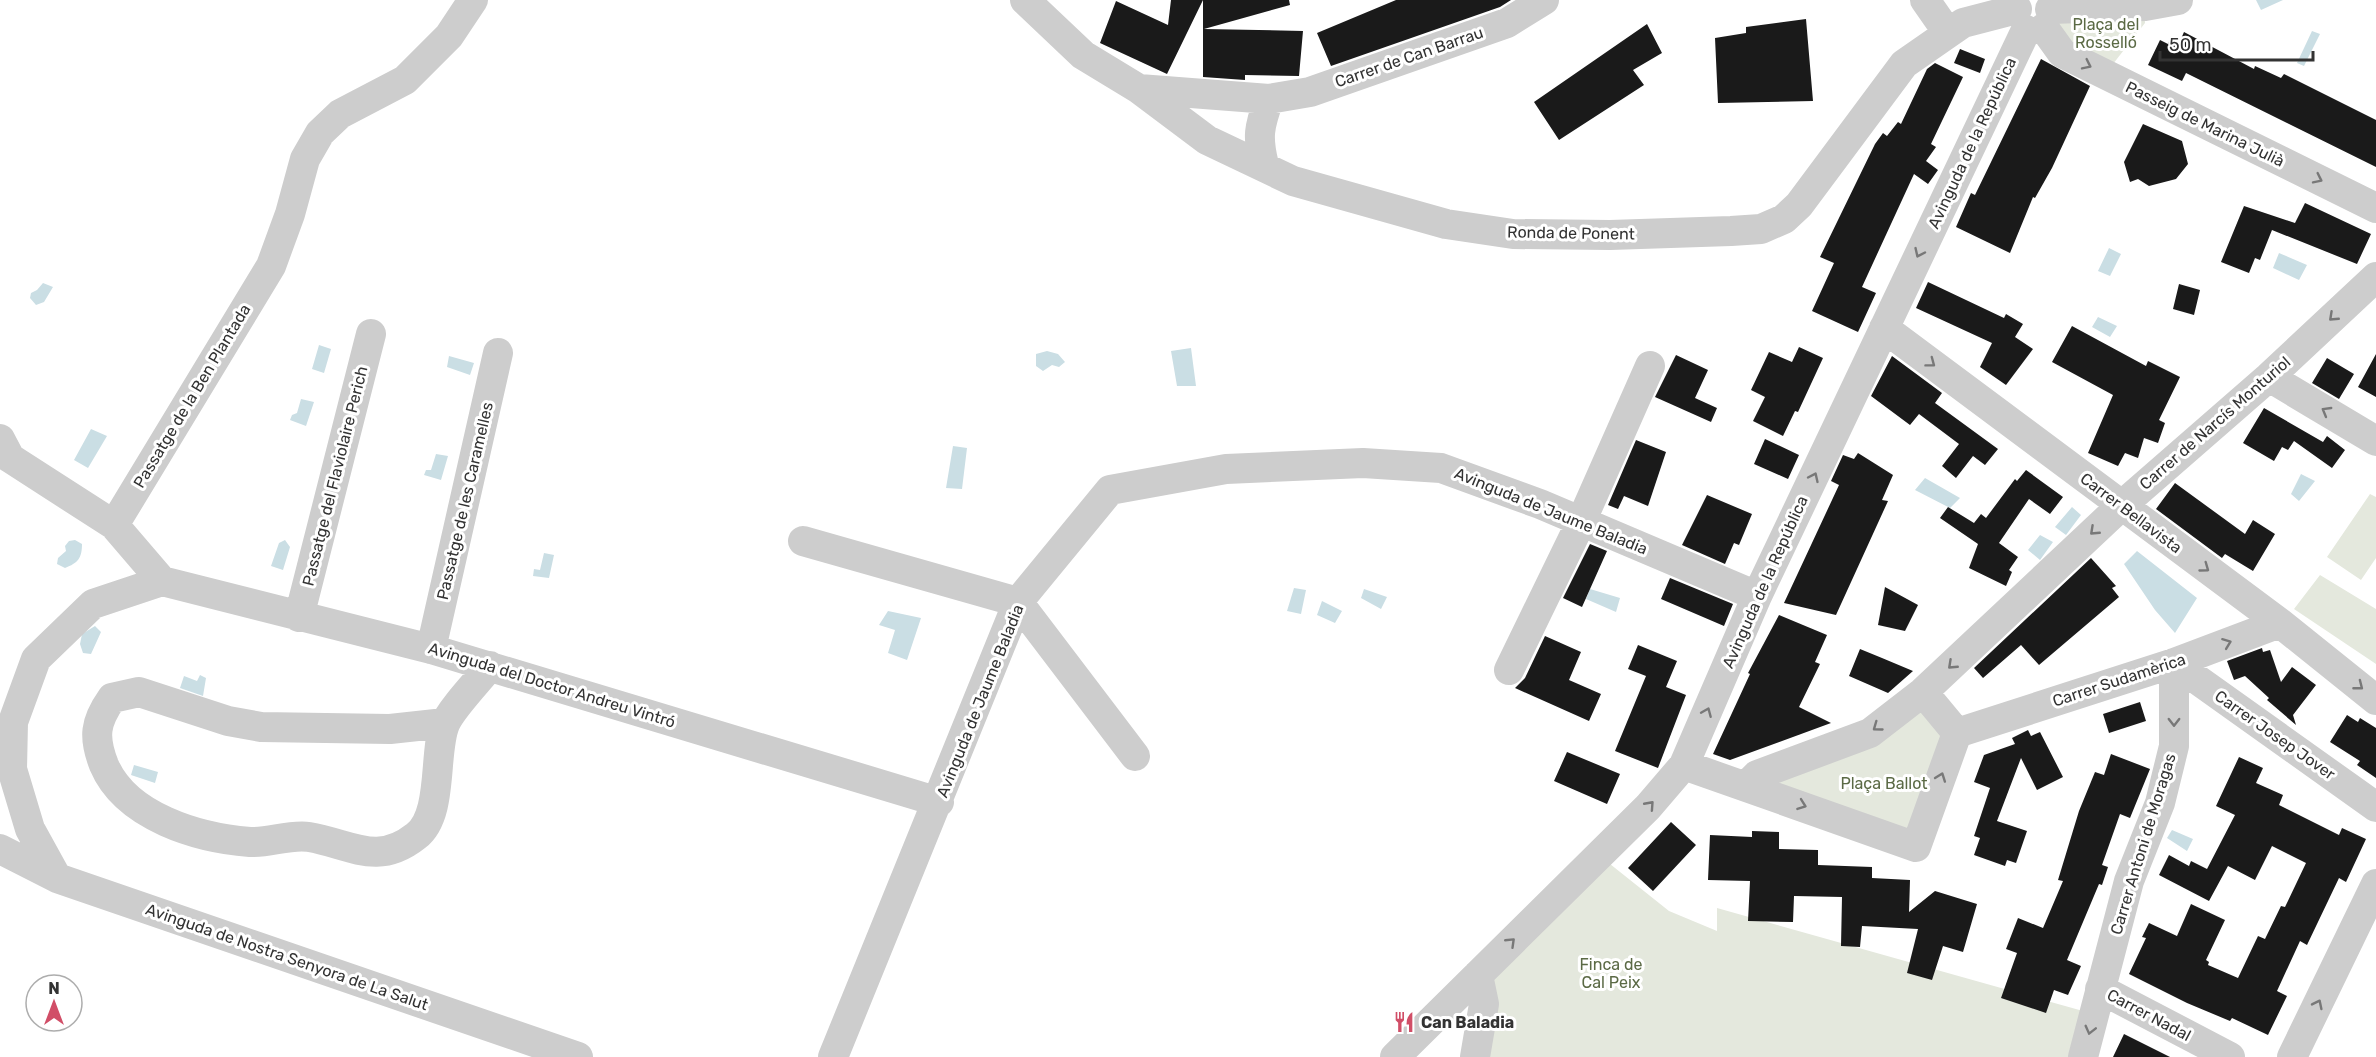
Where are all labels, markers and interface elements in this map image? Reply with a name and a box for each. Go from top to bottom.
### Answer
park label: Plaça del Rosselló [2073,15,2139,52]
street label: Carrer de Can Barrau [1332,23,1486,91]
scale bar [2160,24,2313,62]
text: 50 m [2169,34,2212,56]
street label: Avinguda de la República [1924,54,2020,232]
one-way arrow [2080,58,2091,70]
street label: Passeig de Marina Julià [2123,77,2287,171]
one-way arrow [2312,172,2323,184]
street label: Ronda de Ponent [1507,222,1635,244]
one-way arrow [1915,247,1927,258]
street label: Passatge de la Ben Plantada [130,301,254,491]
one-way arrow [2330,310,2340,321]
street label: Carrer de Narcís Monturiol [2136,352,2294,494]
one-way arrow [1924,356,1935,367]
street label: Passatge del Flaviolaire Perich [298,364,372,588]
street label: Passatge de les Caramelles [433,400,497,602]
one-way arrow [2322,407,2332,418]
street label: Avinguda de Jaume Baladia [1452,463,1650,559]
street label: Carrer Bellavista [2077,469,2185,557]
one-way arrow [1806,472,1818,483]
street label: Avinguda de la República [1718,493,1812,671]
one-way arrow [2090,524,2101,535]
one-way arrow [2198,560,2209,571]
street label: Avinguda de Jaume Baladia [932,602,1028,800]
street label: Avinguda del Doctor Andreu Vintró [426,638,678,732]
one-way arrow [2221,638,2232,651]
street label: Carrer Sudamèrica [2050,650,2188,710]
one-way arrow [1948,658,1959,669]
one-way arrow [2353,679,2364,690]
street label: Carrer Josep Jover [2211,686,2339,784]
one-way arrow [1700,707,1712,718]
one-way arrow [2168,717,2180,726]
one-way arrow [1872,720,1883,731]
street label: Carrer Antoni de Moragas [2106,751,2180,937]
one-way arrow [1934,772,1947,783]
park label: Plaça Ballot [1840,774,1928,793]
one-way arrow [1796,798,1807,811]
one-way arrow [1643,801,1654,811]
street label: Avinguda de Nostra Senyora de La Salut [143,900,431,1014]
one-way arrow [1504,938,1515,949]
park label: Finca de Cal Peix [1580,955,1643,992]
north arrow [24,973,84,1033]
text: N [48,979,60,998]
street label: Carrer Nadal [2104,985,2194,1045]
one-way arrow [2310,1000,2322,1011]
restaurant icon: Can Baladia [1392,1010,1416,1034]
place label: Can Baladia [1421,1013,1514,1032]
one-way arrow [2085,1025,2098,1035]

